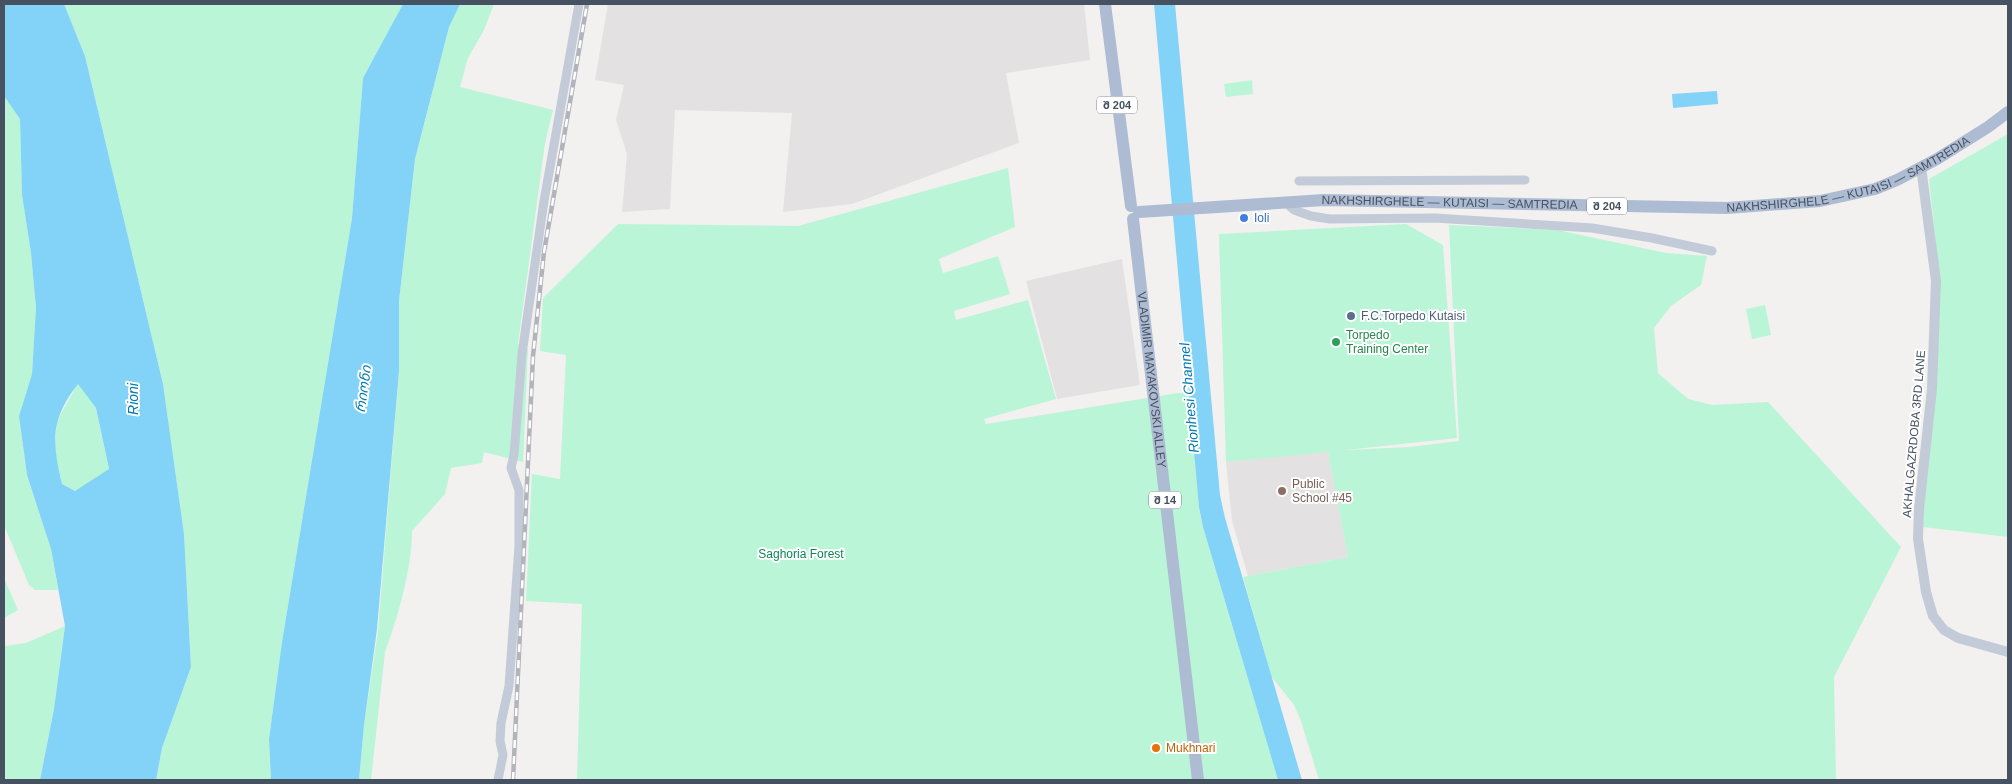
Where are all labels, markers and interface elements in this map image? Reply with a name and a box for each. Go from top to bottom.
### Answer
road number: შ 204 [1097,96,1137,114]
street label: NAKHSHIRGHELE — KUTAISI — SAMTREDIA [1726,133,1972,215]
street label: NAKHSHIRGHELE — KUTAISI — SAMTREDIA [1321,193,1578,212]
road number: შ 204 [1587,198,1627,215]
place label: Ioli [1254,211,1269,225]
marker: Ioli [1238,212,1250,224]
street label: VLADIMIR MAYAKOVSKI ALLEY [1134,291,1169,469]
place label: F.C.Torpedo Kutaisi [1361,309,1465,323]
marker: F.C.Torpedo Kutaisi [1345,310,1357,322]
place label: Torpedo Training Center [1346,328,1428,356]
marker: Torpedo Training Center [1330,336,1342,348]
water label: Rionhesi Channel [1176,341,1202,454]
street label: AKHALGAZRDOBA 3RD LANE [1900,350,1928,518]
water label: რიონი [352,364,374,413]
water label: Rioni [125,382,141,415]
place label: Public School #45 [1292,477,1352,505]
marker: Public School #45 [1276,485,1288,497]
road number: შ 14 [1149,492,1181,508]
park label: Saghoria Forest [758,547,844,561]
place label: Mukhnari [1166,741,1215,755]
marker: Mukhnari [1150,742,1162,754]

